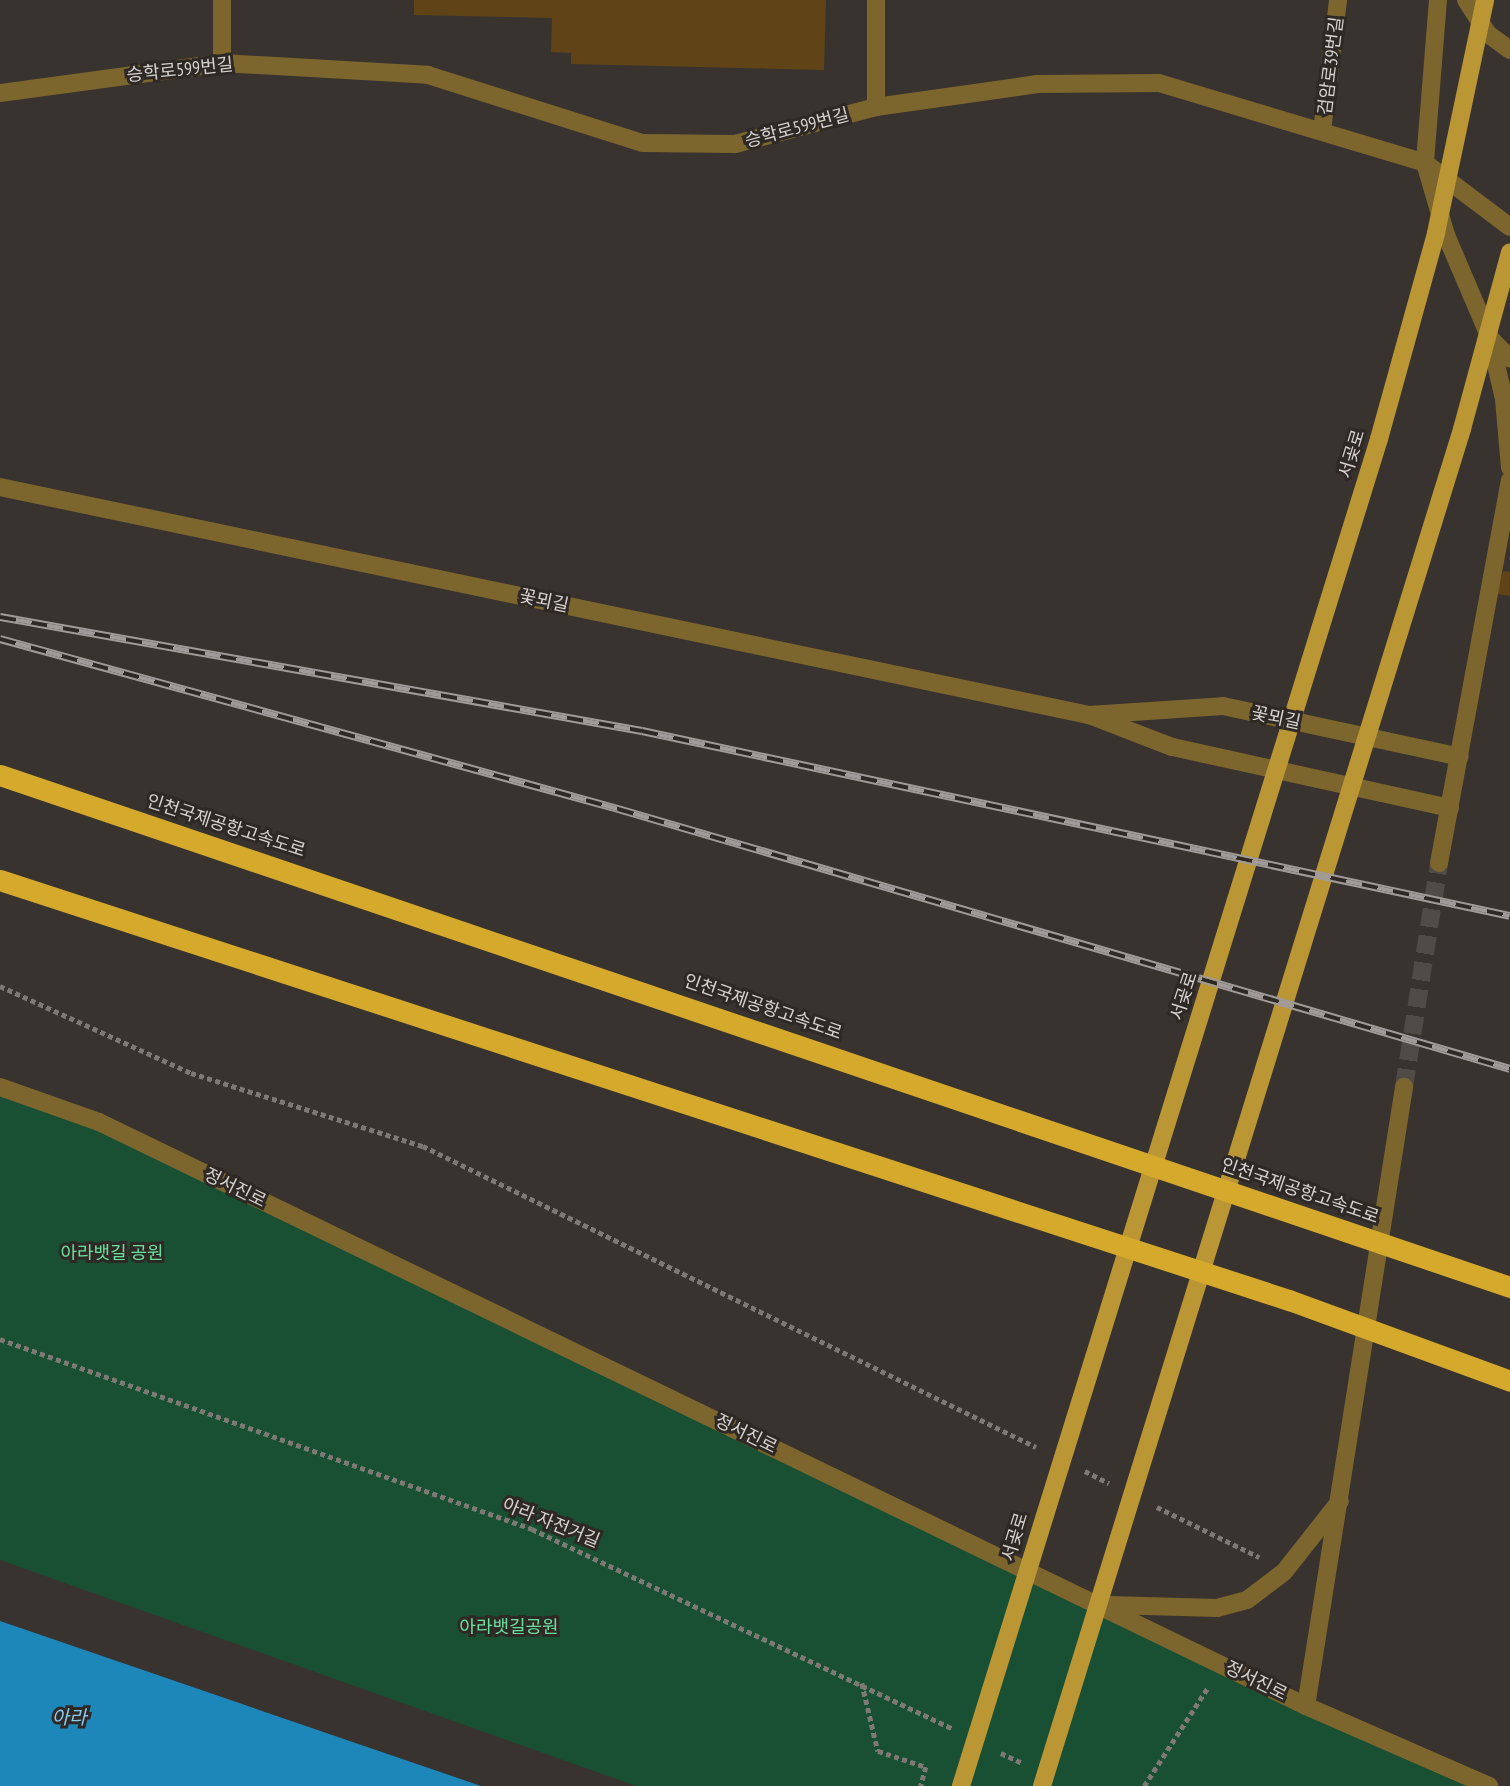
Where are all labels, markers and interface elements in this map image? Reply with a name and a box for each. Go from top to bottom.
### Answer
street label: 검암로39번길 [1314,16,1348,116]
street label: 승학로599번길 [126,54,234,86]
street label: 승학로599번길 [742,104,852,152]
street label: 서곶로 [1334,427,1370,481]
street label: 꽃뫼길 [517,585,571,617]
street label: 꽃뫼길 [1249,702,1303,734]
street label: 인천국제공항고속도로 [144,790,308,862]
street label: 서곶로 [1166,969,1202,1023]
street label: 인천국제공항고속도로 [681,970,845,1044]
street label: 인천국제공항고속도로 [1218,1154,1382,1228]
street label: 정서진로 [200,1164,270,1212]
park label: 아라뱃길 공원 [60,1242,164,1264]
street label: 정서진로 [711,1410,781,1458]
street label: 아라 자전거길 [499,1494,603,1552]
street label: 서곶로 [997,1510,1033,1564]
park label: 아라뱃길공원 [459,1616,559,1638]
street label: 정서진로 [1221,1657,1291,1705]
water label: 아라 [52,1707,86,1729]

